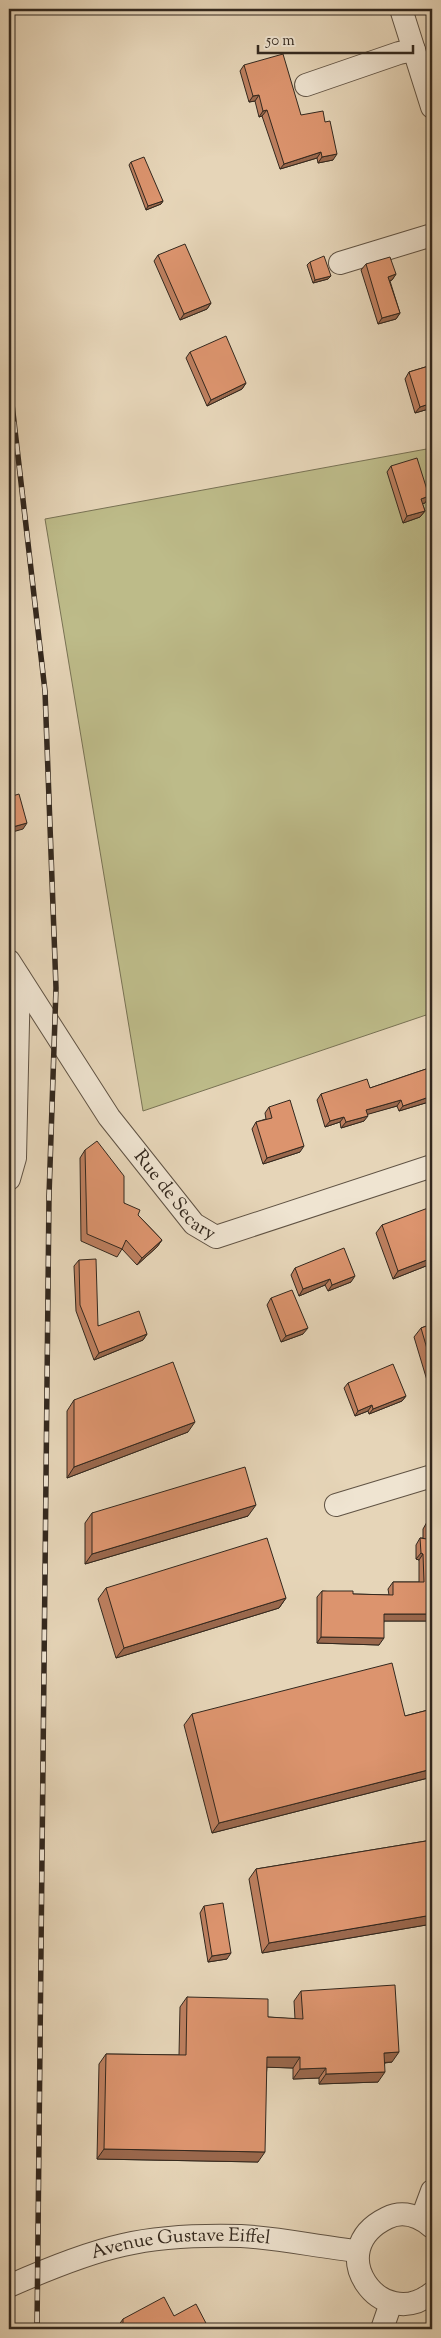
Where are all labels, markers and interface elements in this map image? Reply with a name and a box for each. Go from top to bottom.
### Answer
scale bar [258,22,414,54]
text: 50 m [265,31,295,52]
street label: Rue de Secary [127,1144,221,1248]
street label: Avenue Gustave Eiffel [87,2222,272,2267]

